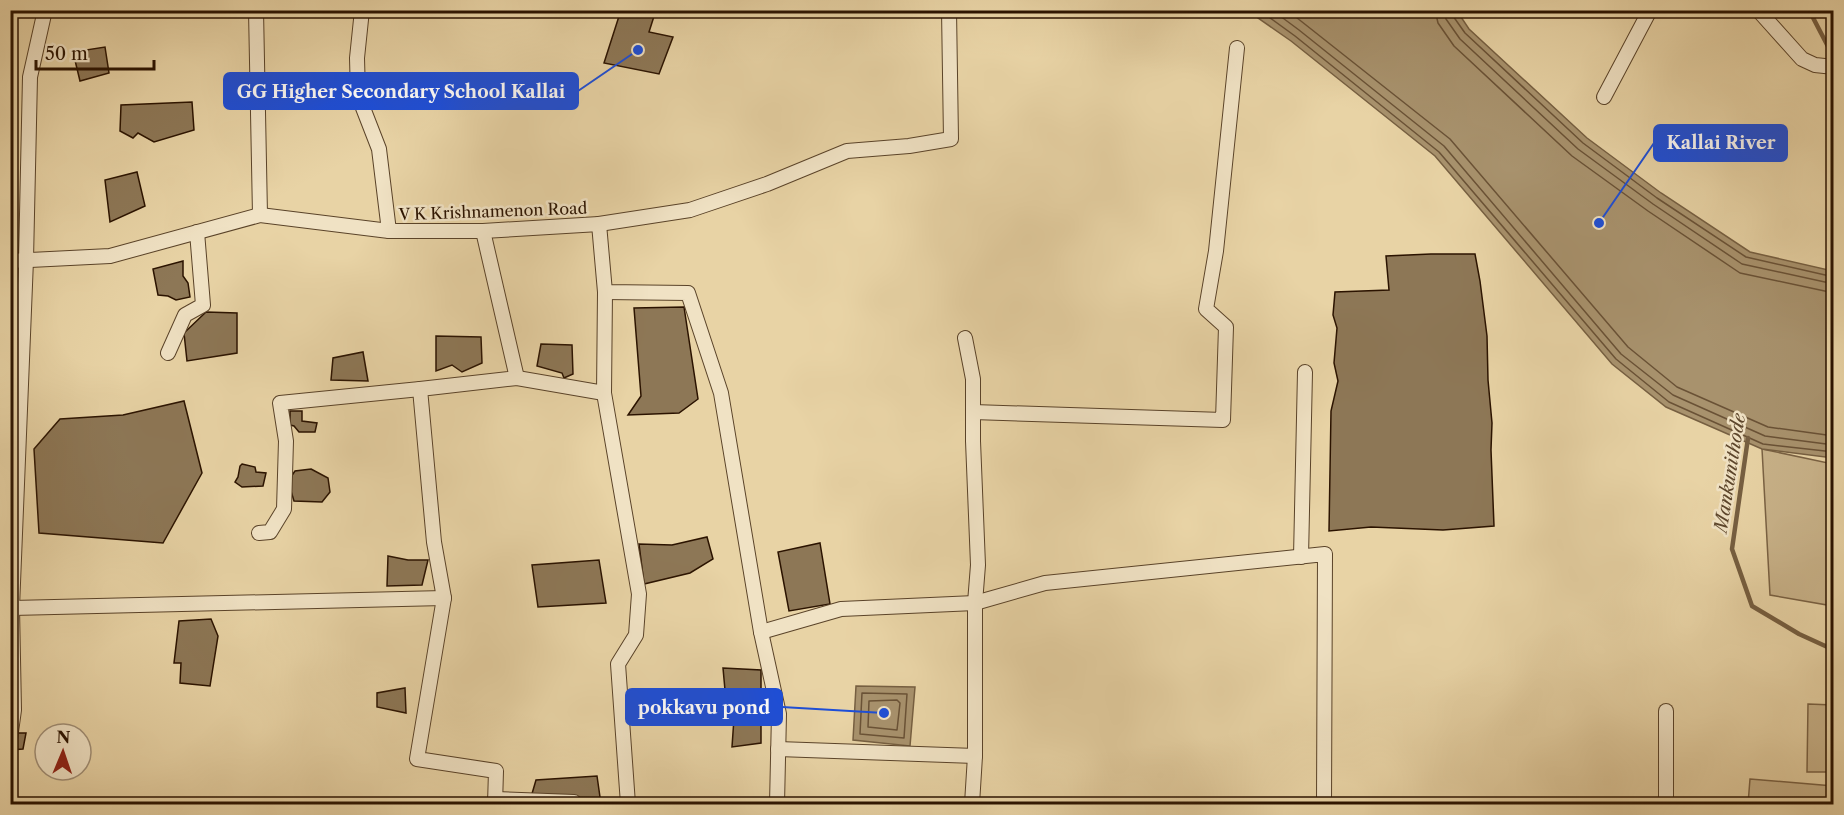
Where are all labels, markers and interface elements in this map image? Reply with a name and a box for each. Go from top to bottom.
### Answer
scale bar [36,33,154,71]
text: 50 m [45,43,88,65]
callout: GG Higher Secondary School Kallai [224,73,578,109]
text: GG Higher Secondary School Kallai [237,81,566,103]
callout: Kallai River [1654,125,1787,161]
text: Kallai River [1666,132,1776,154]
street label: V K Krishnamenon Road [397,198,588,224]
water label: Mankunithode [1709,411,1750,536]
callout: pokkavu pond [626,689,782,725]
text: pokkavu pond [638,697,770,719]
north arrow [33,722,93,782]
text: N [56,727,71,747]

